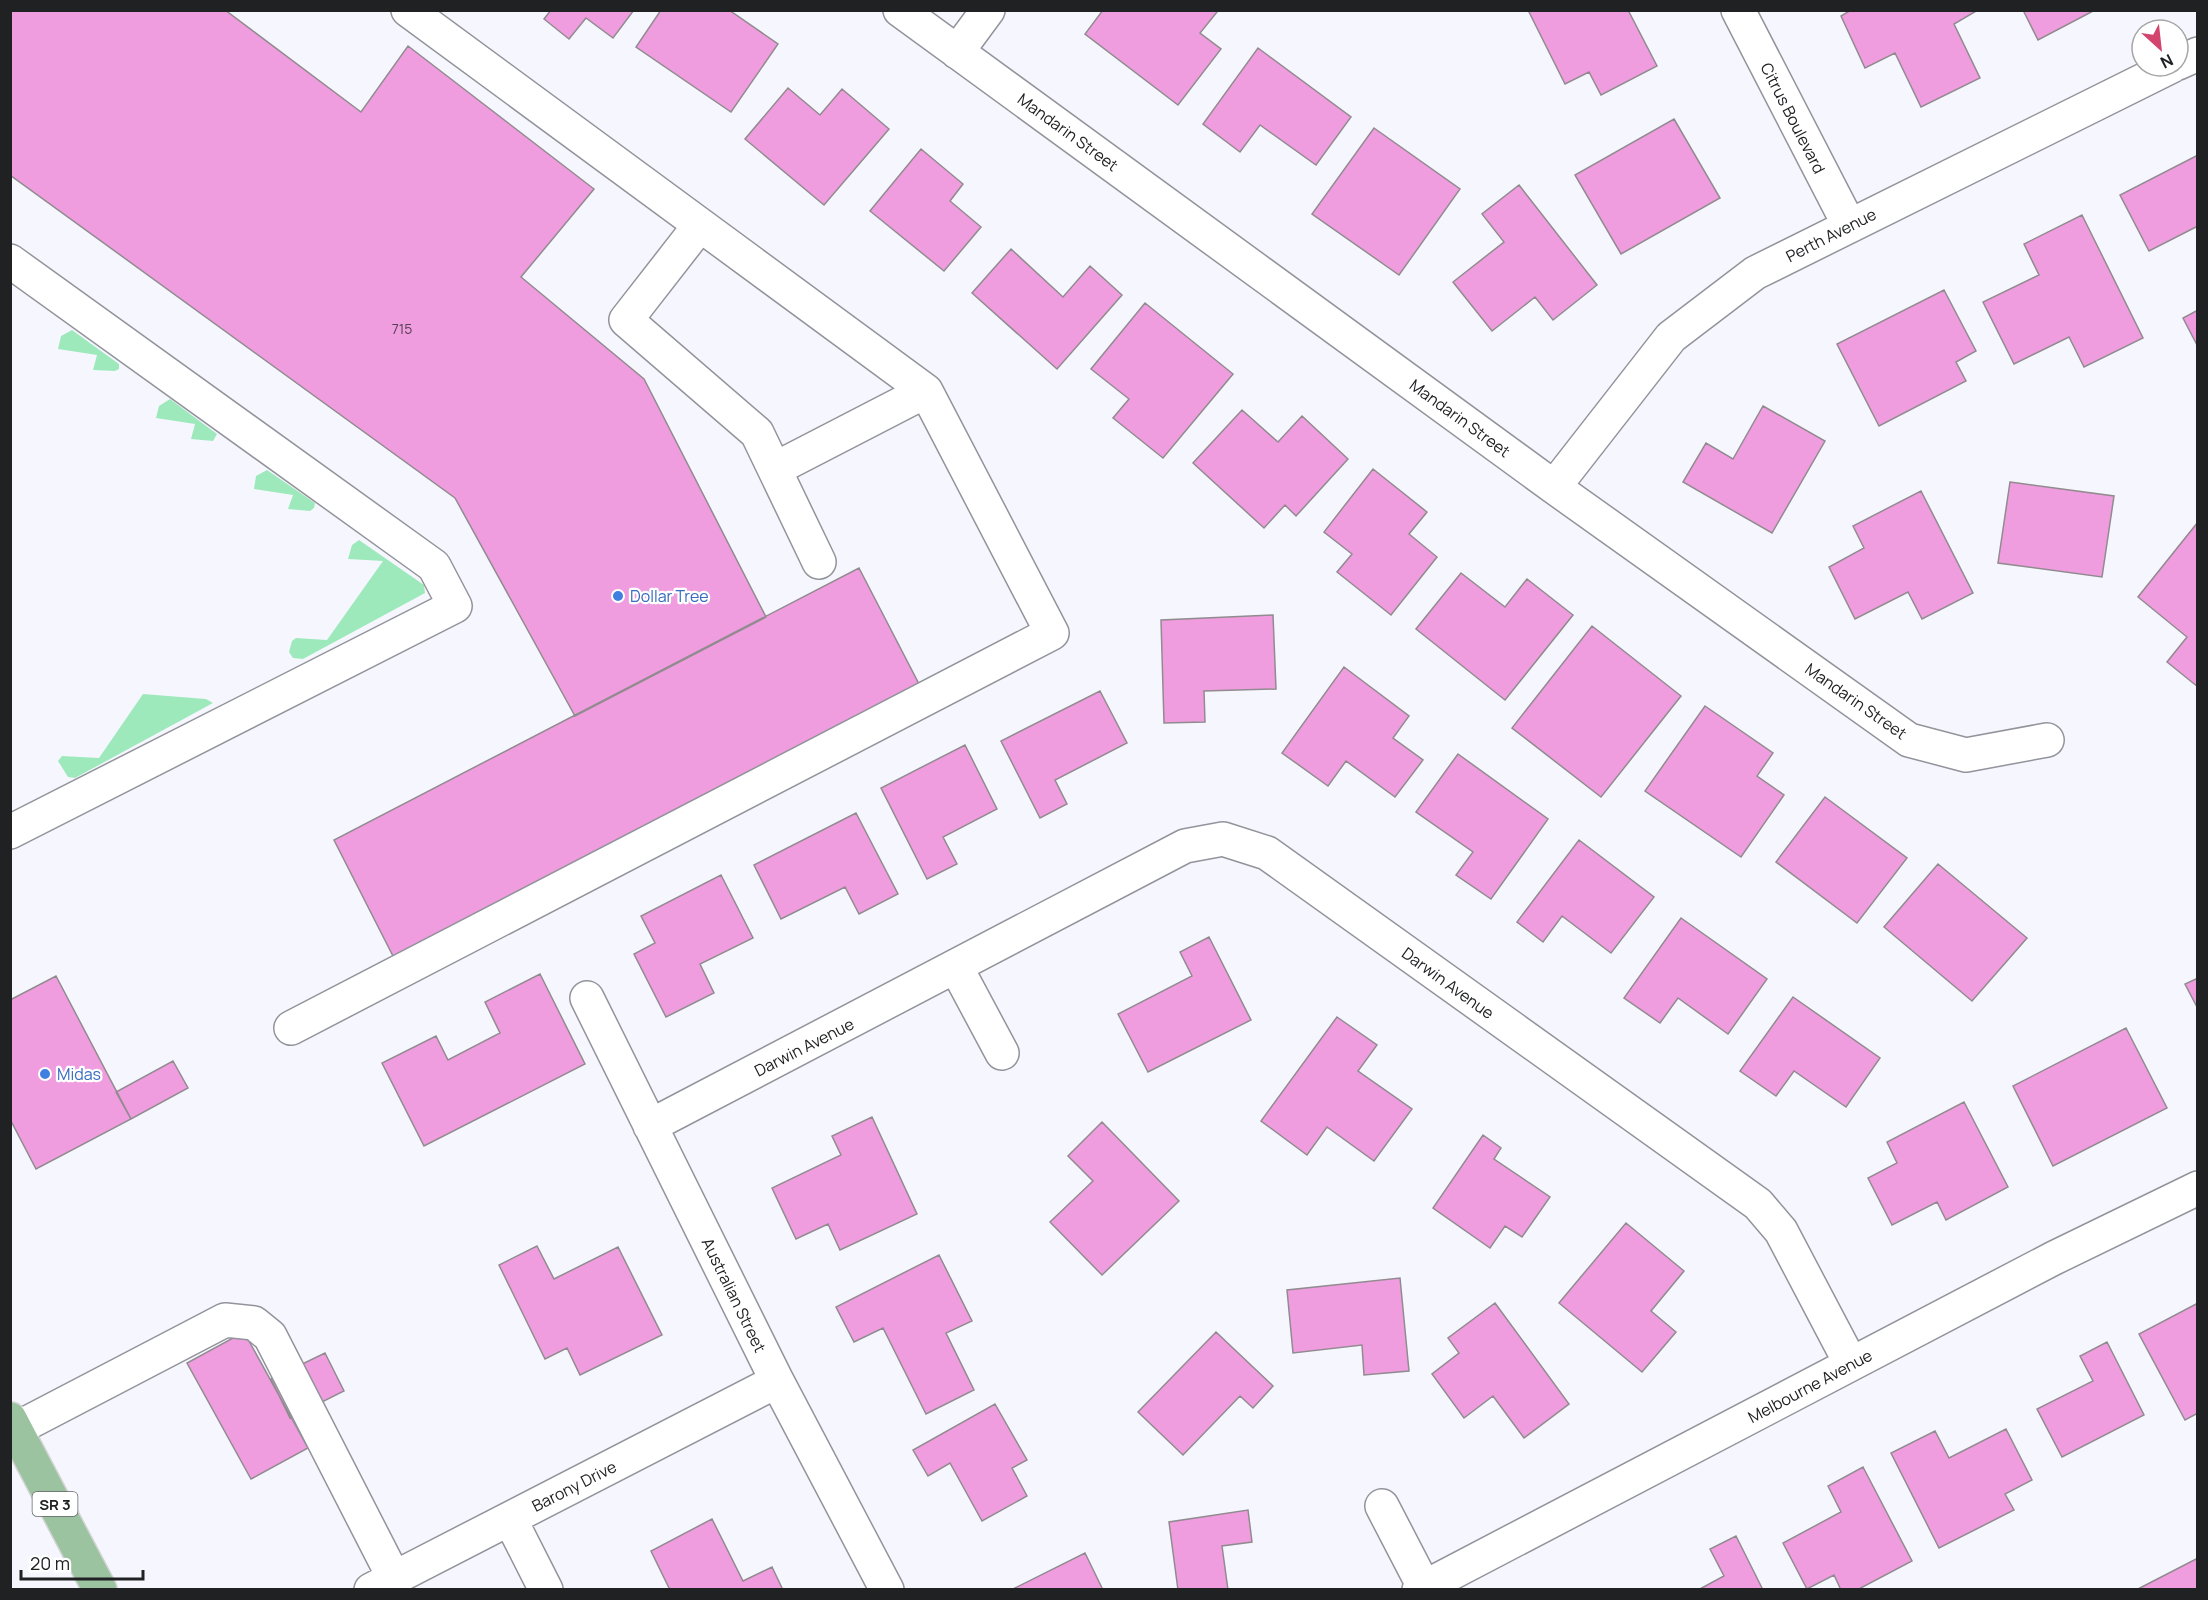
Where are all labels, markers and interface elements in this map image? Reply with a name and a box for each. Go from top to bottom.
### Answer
north arrow [2130,18,2190,78]
text: N [2157,49,2177,74]
street label: Citrus Boulevard [1756,59,1830,177]
street label: Mandarin Street [1013,88,1123,176]
street label: Perth Avenue [1782,203,1880,267]
house number: 715 [392,319,412,338]
street label: Mandarin Street [1405,374,1515,462]
place label: Dollar Tree [630,585,709,607]
marker: Dollar Tree [611,589,625,603]
street label: Mandarin Street [1801,658,1911,744]
street label: Darwin Avenue [1397,942,1499,1024]
street label: Darwin Avenue [750,1012,858,1082]
place label: Midas [57,1063,101,1085]
marker: Midas [38,1067,52,1081]
street label: Australian Street [697,1234,771,1356]
street label: Melbourne Avenue [1744,1344,1876,1428]
street label: Barony Drive [528,1455,620,1517]
road number: SR 3 [32,1492,78,1516]
scale bar [21,1543,142,1581]
text: 20 m [30,1551,70,1575]

